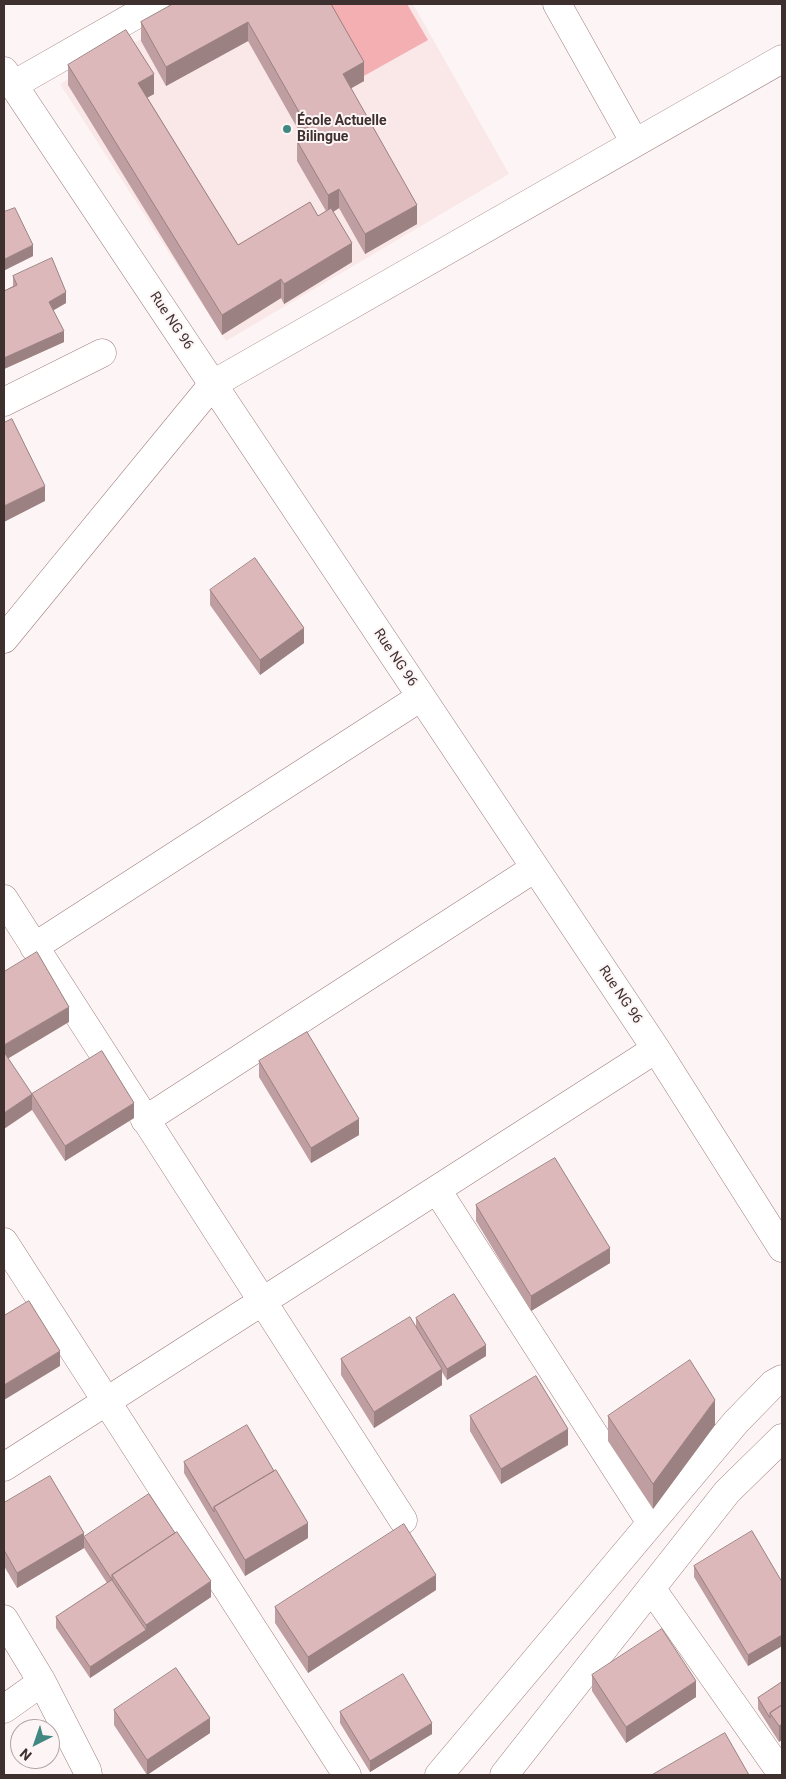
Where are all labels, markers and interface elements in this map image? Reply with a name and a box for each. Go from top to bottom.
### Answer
place label: École Actuelle Bilingue [297,113,386,146]
marker: École Actuelle Bilingue [281,123,293,135]
street label: Rue NG 96 [146,289,196,353]
street label: Rue NG 96 [370,626,420,690]
street label: Rue NG 96 [595,963,645,1027]
north arrow [10,1719,60,1769]
text: N [17,1745,35,1764]

